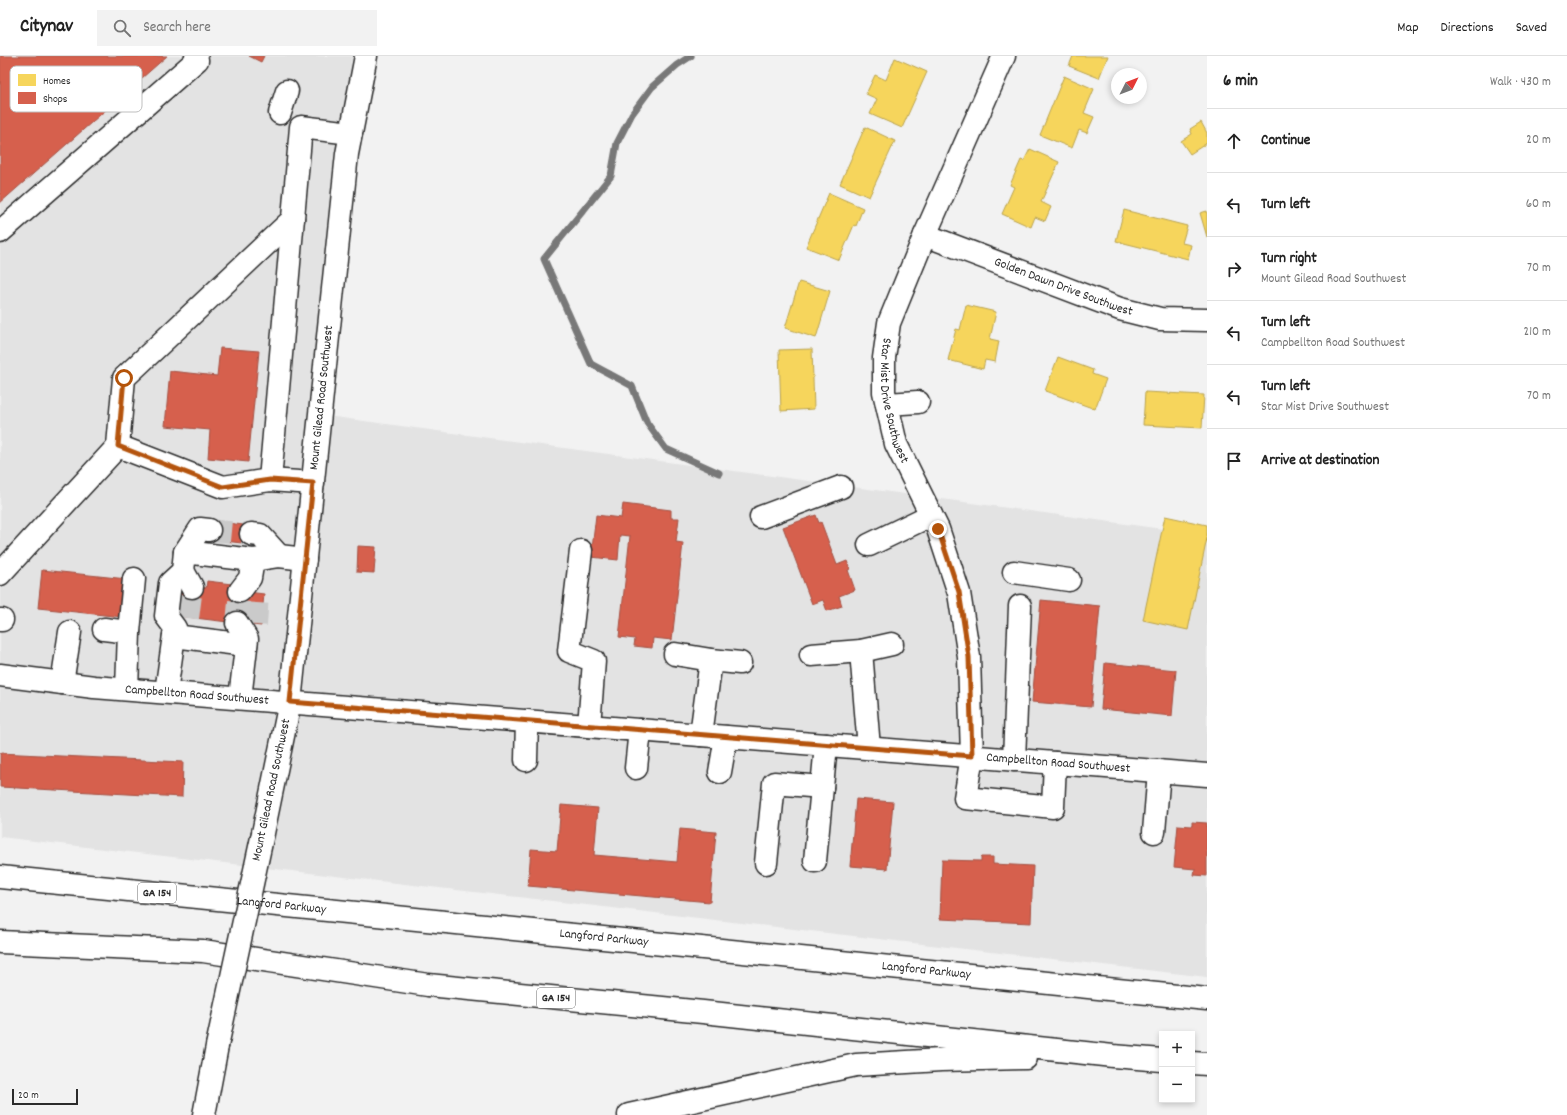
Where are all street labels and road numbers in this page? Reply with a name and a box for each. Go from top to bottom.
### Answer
street label: Golden Dawn Drive Southwest [991,253,1135,321]
street label: Mount Gilead Road Southwest [305,324,339,471]
street label: Star Mist Drive Southwest [874,337,914,467]
street label: Campbellton Road Southwest [124,680,270,710]
street label: Mount Gilead Road Southwest [248,717,296,863]
street label: Campbellton Road Southwest [986,748,1131,778]
road number: GA 154 [138,883,176,903]
street label: Langford Parkway [236,892,328,919]
street label: Langford Parkway [558,924,650,952]
street label: Langford Parkway [881,957,972,985]
road number: GA 154 [537,988,575,1008]

